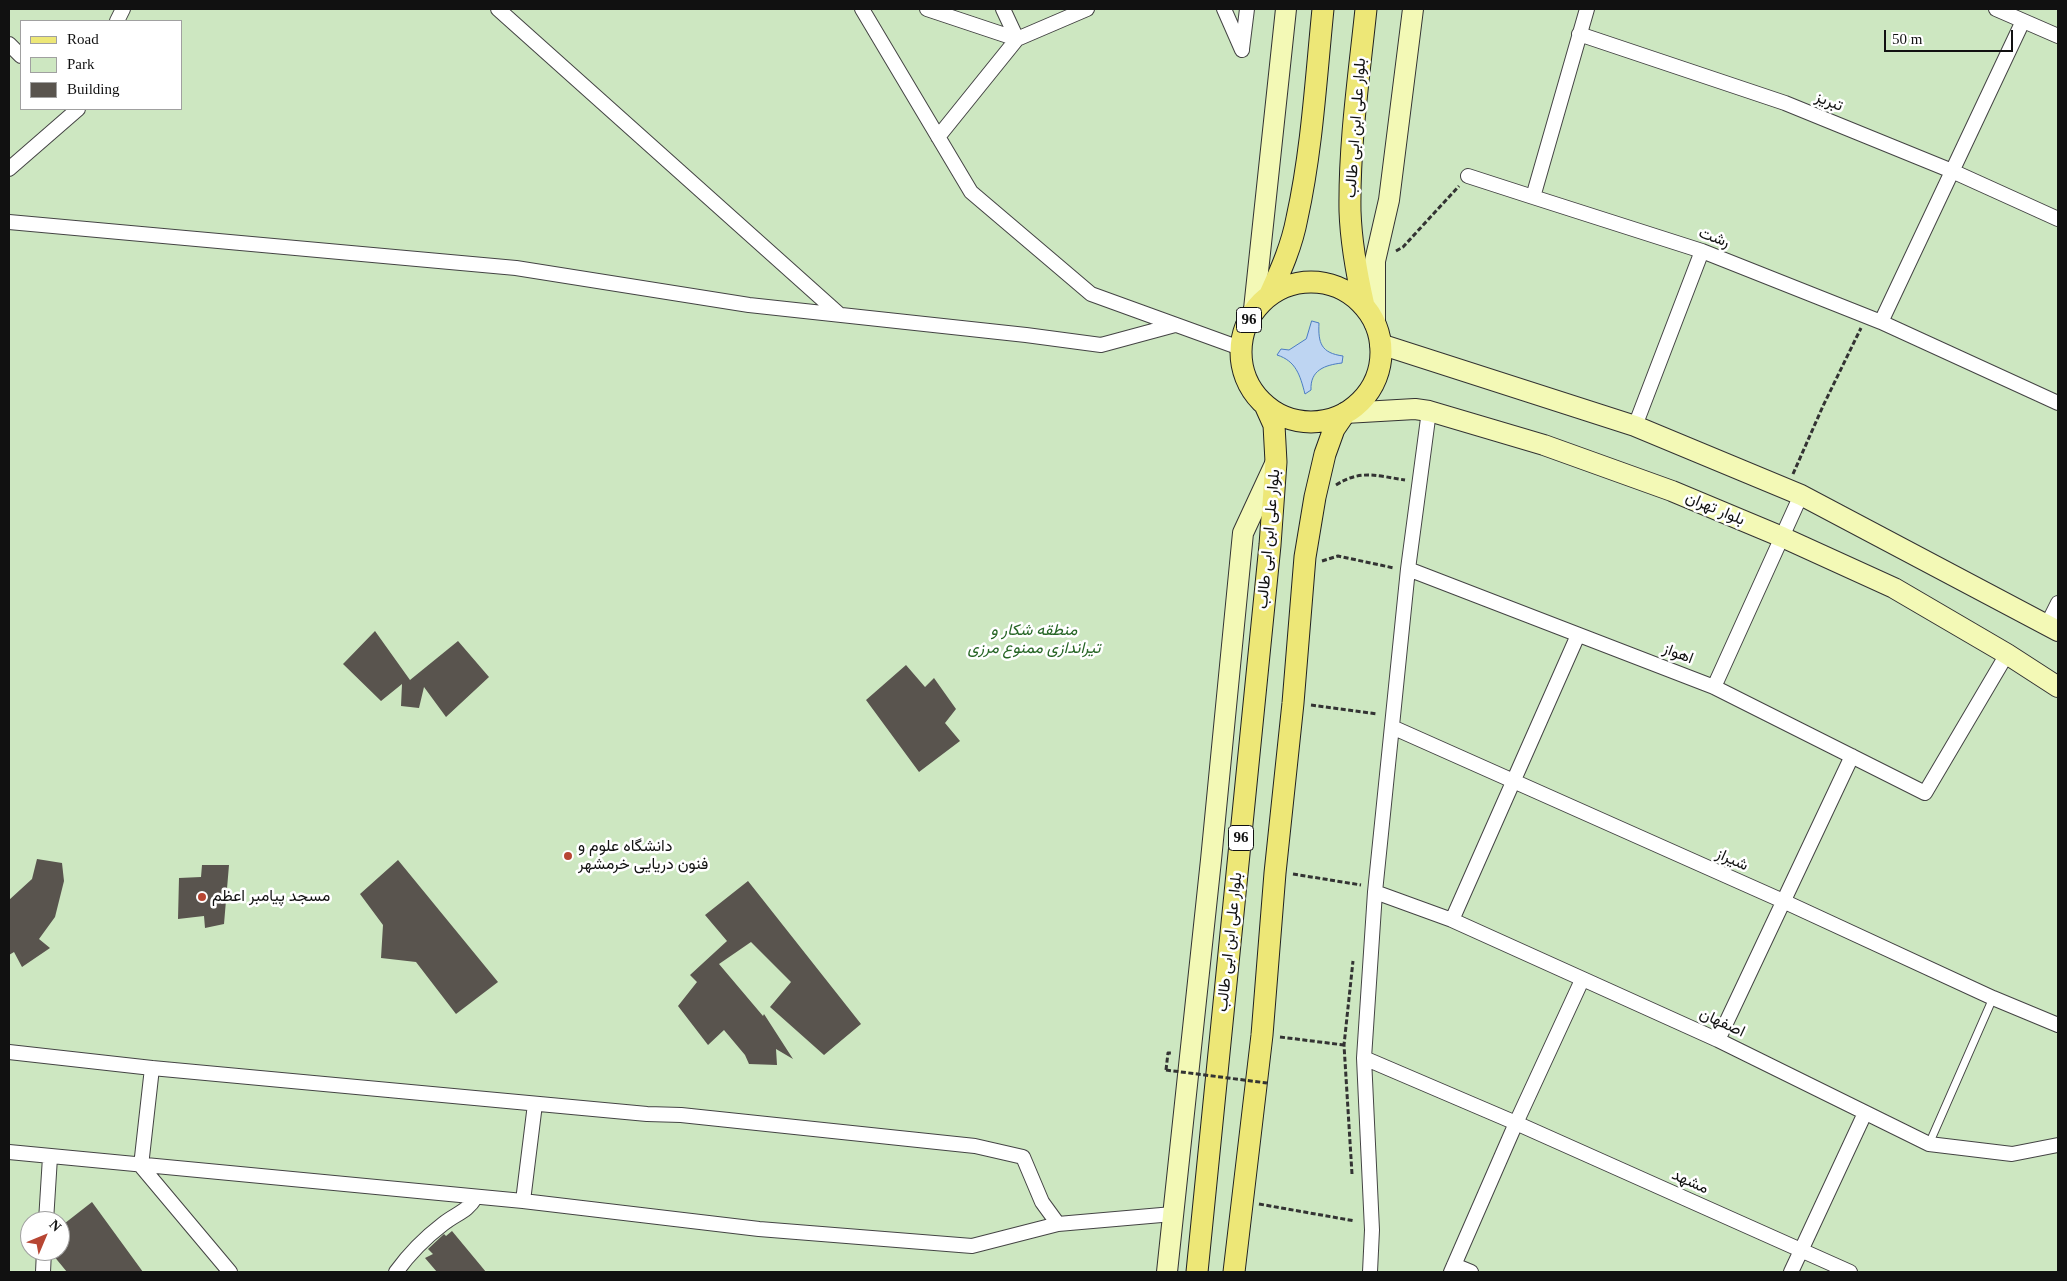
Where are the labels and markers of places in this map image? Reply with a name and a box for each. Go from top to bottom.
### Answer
place label: دانشگاه علوم و فنون دریایی خرمشهر [578,837,708,875]
marker: دانشگاه علوم و فنون دریایی خرمشهر [562,850,574,862]
place label: مسجد پیامبر اعظم [212,887,330,907]
marker: مسجد پیامبر اعظم [196,891,208,903]

